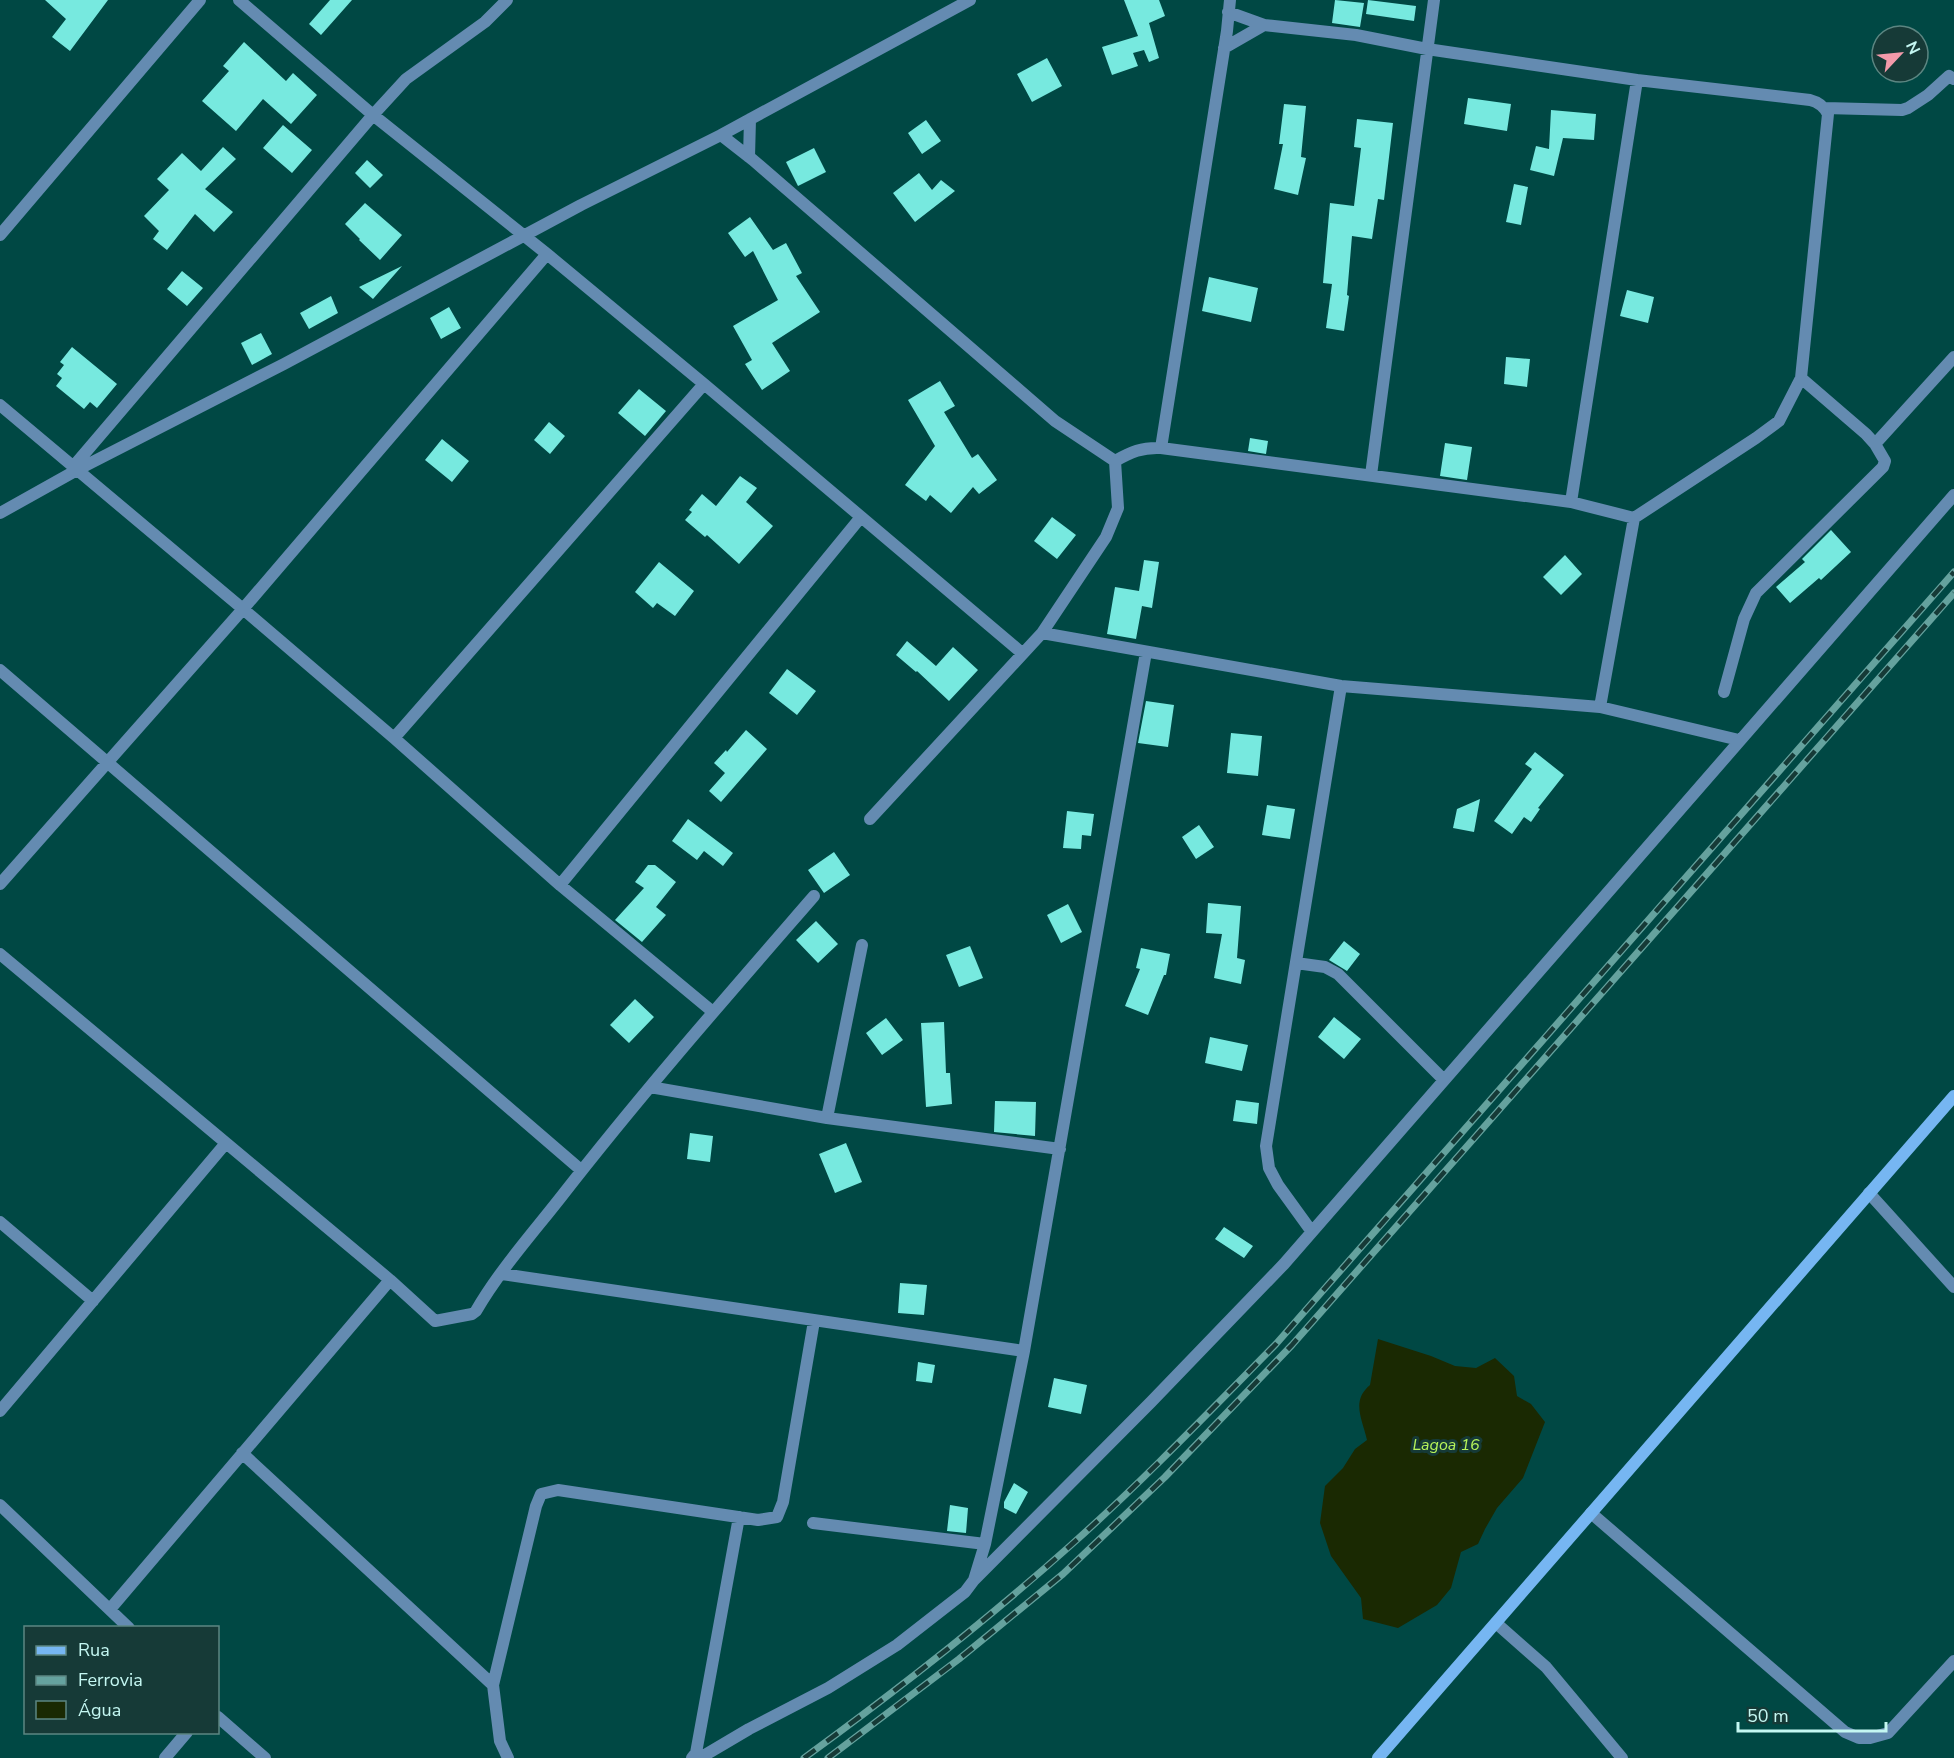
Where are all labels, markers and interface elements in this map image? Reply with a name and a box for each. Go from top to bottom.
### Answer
north arrow [1870,24,1930,84]
text: N [1900,38,1925,58]
water label: Lagoa 16 [1412,1434,1480,1456]
legend [24,1626,219,1734]
text: Rua [78,1638,110,1662]
text: Ferrovia [78,1668,143,1692]
scale bar [1738,1695,1886,1733]
text: Água [78,1698,121,1722]
text: 50 m [1747,1704,1789,1728]

